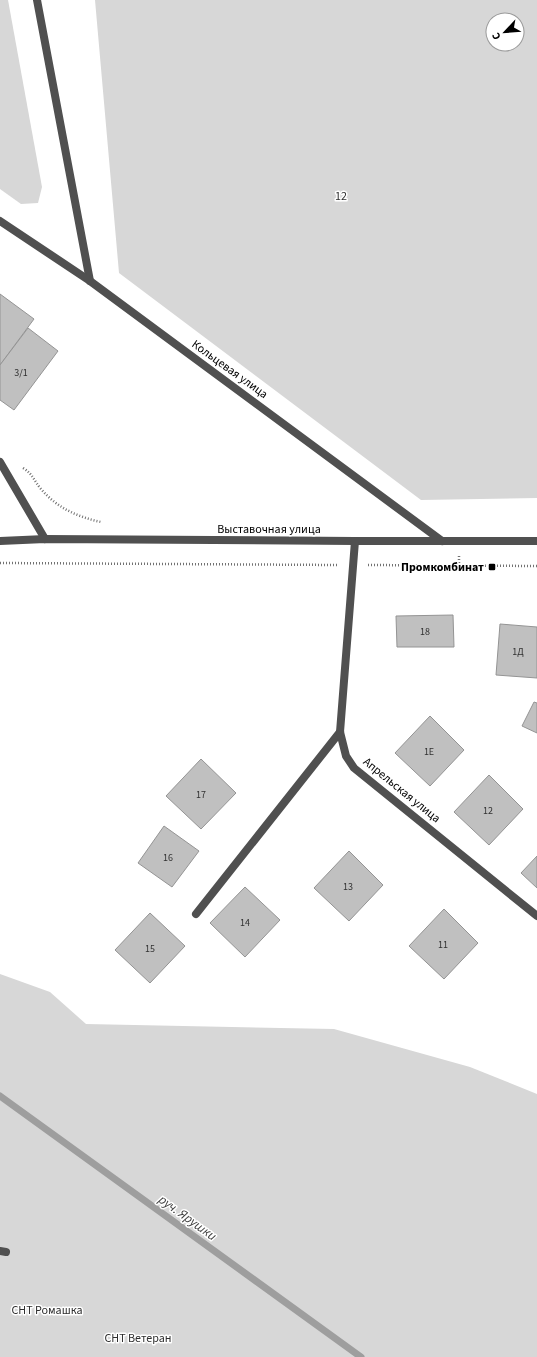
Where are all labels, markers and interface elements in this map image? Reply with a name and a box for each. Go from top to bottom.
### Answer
north arrow [485,12,525,52]
text: С [488,29,505,42]
park label: 12 [335,188,347,205]
street label: Кольцевая улица [188,336,271,403]
house number: 3/1 [14,366,28,380]
street label: Выставочная улица [217,521,321,538]
place label: Промкомбинат [401,559,484,576]
marker: Промкомбинат [487,562,497,572]
house number: 18 [420,625,430,639]
house number: 1Д [512,645,524,659]
house number: 1Е [424,745,434,759]
street label: Апрельская улица [359,754,444,827]
house number: 17 [196,788,206,802]
house number: 12 [483,804,493,818]
house number: 16 [163,851,173,865]
house number: 13 [343,880,353,894]
house number: 14 [240,916,250,930]
house number: 11 [438,938,448,952]
house number: 15 [145,942,155,956]
water label: руч. Ярушки [154,1190,220,1245]
park label: СНТ Ромашка [11,1302,83,1319]
park label: СНТ Ветеран [105,1330,172,1347]

